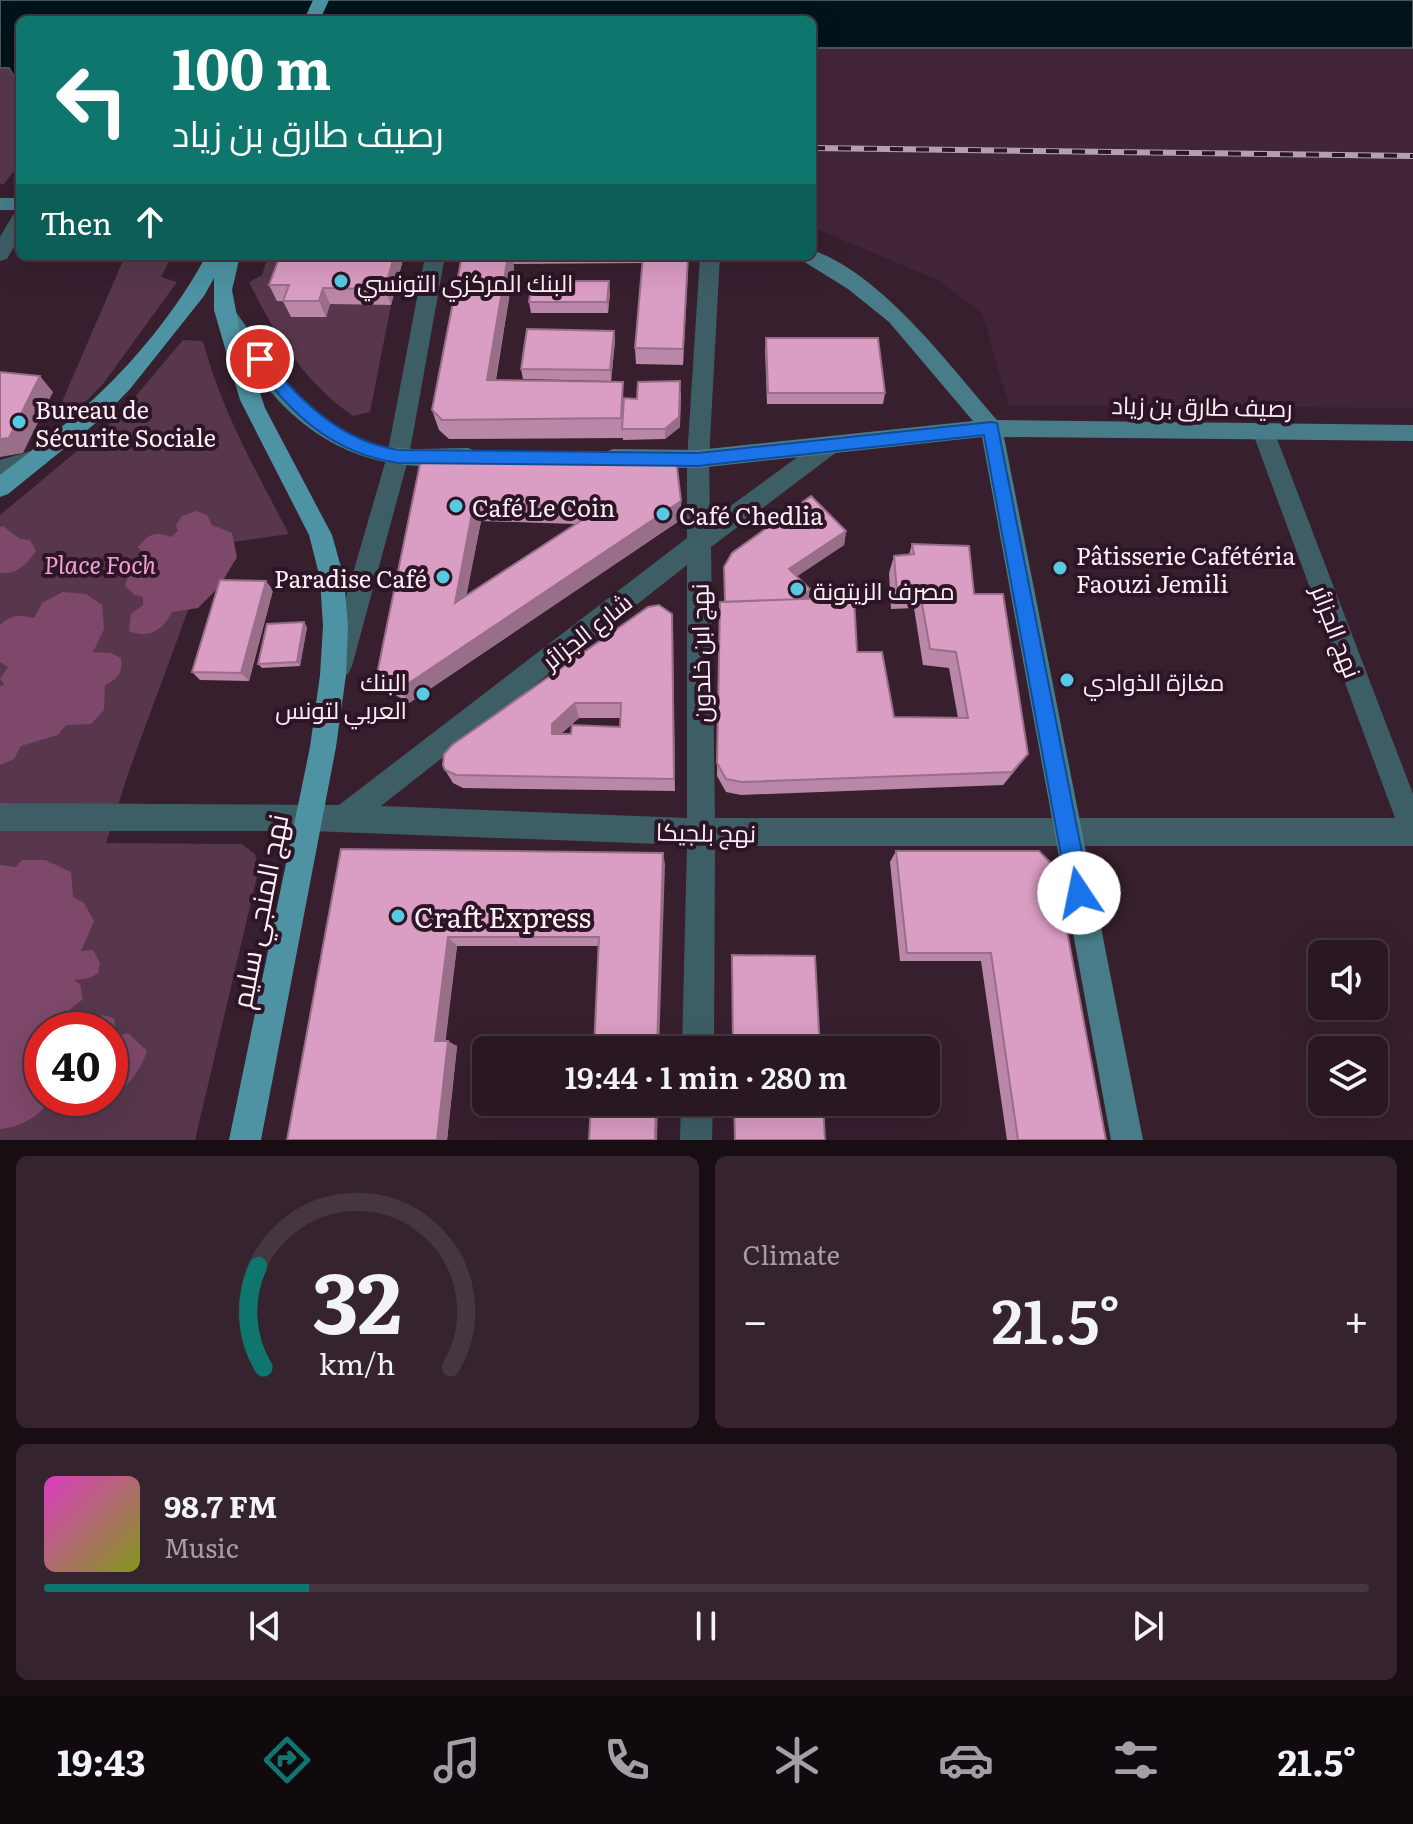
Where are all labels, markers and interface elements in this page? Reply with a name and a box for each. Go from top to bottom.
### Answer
text: 100 m [172,24,331,107]
icon: left [40,48,144,152]
text: رصيف طارق بن زياد [172,105,444,158]
text: Then [40,200,112,244]
icon: ahead [128,200,172,244]
place label: البنك المركزي التونسي [357,264,573,302]
marker: البنك المركزي التونسي [332,272,350,290]
pin [226,325,294,393]
icon: arrive [238,337,282,381]
street label: رصيف طارق بن زياد [1111,386,1293,424]
place label: Bureau de Sécurite Sociale [35,391,216,454]
marker: Bureau de Sécurite Sociale [10,413,28,431]
place label: Café Le Coin [472,489,615,524]
marker: Café Le Coin [447,497,465,515]
place label: Café Chedlia [679,497,823,532]
marker: Café Chedlia [654,505,672,523]
place label: Pâtisserie Cafétéria Faouzi Jemili [1076,537,1296,600]
park label: Place Foch [44,546,156,581]
marker: Pâtisserie Cafétéria Faouzi Jemili [1051,559,1069,577]
place label: Paradise Café [274,560,427,595]
marker: Paradise Café [434,568,452,586]
place label: مصرف الزيتونة [813,572,955,607]
street label: نهج الجزائر [1303,578,1372,683]
marker: مصرف الزيتونة [788,580,806,598]
street label: نهج ابن خلدون [680,583,719,723]
street label: شارع الجزائر [532,584,639,678]
place label: البنك العربي لتونس [275,663,407,730]
place label: مغازة الذوادي [1083,663,1224,701]
marker: مغازة الذوادي [1058,671,1076,689]
marker: البنك العربي لتونس [414,685,432,703]
street label: نهج المنجي سليم [219,810,300,1012]
street label: نهج بلجيكا [656,813,756,850]
position arrow [1037,851,1121,935]
place label: Craft Express [414,895,591,937]
marker: Craft Express [389,907,407,925]
map controls [1308,940,1388,1116]
button: sound [1308,940,1388,1020]
speed limit sign: 40 [24,1012,128,1116]
button: layers [1308,1036,1388,1116]
text: 19:44 · 1 min · 280 m [565,1054,847,1098]
text: Climate [743,1234,840,1273]
text: 32 [312,1236,402,1360]
text: 21.5° [992,1273,1120,1362]
text: − [743,1285,768,1351]
text: + [1343,1285,1369,1351]
text: km/h [319,1341,395,1384]
text: 98.7 FM [164,1483,277,1527]
text: Music [164,1527,239,1566]
icon: previous [243,1604,287,1648]
icon: pause [684,1604,728,1648]
icon: next [1126,1604,1170,1648]
icon: directions [259,1732,315,1788]
icon: music [429,1732,485,1788]
icon: phone [599,1732,655,1788]
icon: climate [769,1732,825,1788]
icon: car [938,1732,994,1788]
icon: filters [1108,1732,1164,1788]
text: 19:43 [57,1734,146,1787]
text: 21.5° [1278,1734,1356,1787]

